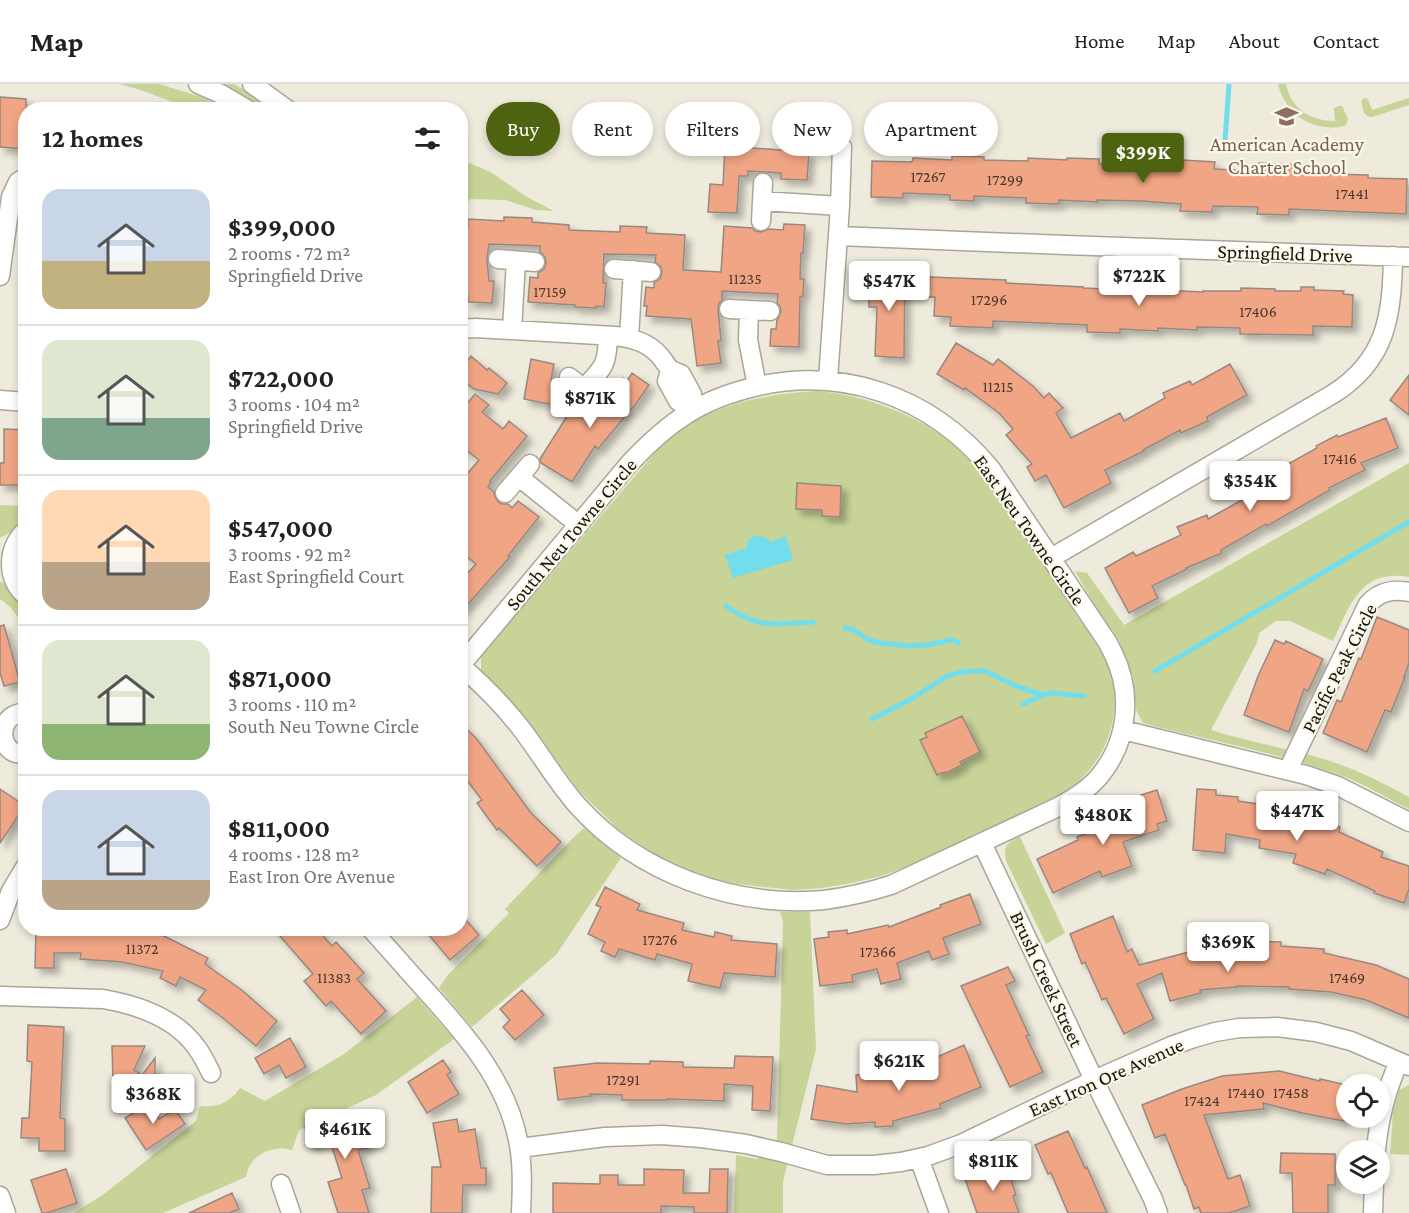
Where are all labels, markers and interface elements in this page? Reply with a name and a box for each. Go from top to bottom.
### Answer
text: Map [30,26,83,57]
text: Home [1074,29,1124,53]
text: Map [1157,29,1196,53]
text: About [1229,29,1280,53]
text: Contact [1313,29,1379,53]
chip: Buy [486,102,560,156]
chip: Rent [572,102,653,156]
chip: Filters [665,102,760,156]
chip: New [772,102,852,156]
chip: Apartment [864,102,998,156]
school or university icon: American Academy Charter School [1274,104,1300,130]
icon: filters [411,122,444,155]
text: 12 homes [42,124,143,153]
pin: $399K [1101,133,1185,184]
place label: American Academy Charter School [1210,133,1365,178]
text: $399K [1116,141,1170,163]
house number: 17267 [910,168,946,185]
house number: 17299 [987,171,1023,188]
house number: 17441 [1335,185,1369,202]
icon: home [90,213,162,285]
text: $399,000 [228,213,336,242]
street label: Springfield Drive [1217,240,1353,267]
text: 2 rooms · 72 m² [228,242,350,264]
pin: $722K [1097,256,1181,307]
pin: $547K [847,261,931,312]
text: Springfield Drive [228,264,363,286]
text: $722K [1113,264,1165,286]
text: $547K [863,269,915,291]
house number: 11235 [728,270,762,287]
house number: 17159 [533,283,567,300]
house number: 17296 [971,291,1007,308]
house number: 17406 [1239,303,1277,320]
icon: home [90,364,162,436]
text: $722,000 [228,364,334,393]
pin: $871K [548,378,632,429]
house number: 11215 [982,378,1014,395]
text: $871K [565,386,615,408]
text: 3 rooms · 104 m² [228,393,360,415]
text: Springfield Drive [228,415,363,437]
house number: 17416 [1323,450,1357,467]
street label: East Neu Towne Circle [970,451,1090,610]
street label: South Neu Towne Circle [501,454,641,614]
pin: $354K [1208,461,1292,512]
text: $354K [1223,469,1277,491]
icon: home [90,514,162,586]
text: $547,000 [228,514,333,543]
text: 3 rooms · 92 m² [228,543,351,565]
text: East Springfield Court [228,565,404,587]
street label: Pacific Peak Circle [1297,599,1381,736]
icon: home [90,664,162,736]
text: $871,000 [228,664,332,693]
text: 3 rooms · 110 m² [228,693,356,715]
text: South Neu Towne Circle [228,715,419,737]
pin: $447K [1255,791,1339,842]
pin: $480K [1061,795,1145,846]
text: $447K [1270,799,1324,821]
text: $480K [1074,803,1132,825]
icon: home [90,814,162,886]
text: $811,000 [228,814,330,843]
text: 4 rooms · 128 m² [228,843,359,865]
text: East Iron Ore Avenue [228,865,395,887]
street label: Brush Creek Street [1006,908,1088,1051]
pin: $369K [1186,922,1270,973]
text: $369K [1201,930,1255,952]
house number: 17276 [642,931,678,948]
house number: 11372 [125,940,159,957]
house number: 17366 [860,943,896,960]
house number: 11383 [317,969,351,986]
house number: 17469 [1329,969,1365,986]
street label: East Iron Ore Avenue [1025,1033,1187,1121]
pin: $621K [857,1041,941,1092]
text: $621K [874,1049,924,1071]
house number: 17291 [606,1071,640,1088]
pin: $368K [111,1074,195,1125]
map controls [1336,1074,1390,1194]
button: locate [1336,1074,1390,1128]
text: $368K [125,1082,181,1104]
house number: 17440 [1227,1084,1265,1101]
house number: 17458 [1273,1084,1309,1101]
house number: 17424 [1184,1092,1220,1109]
pin: $461K [303,1109,387,1160]
text: $461K [319,1117,371,1139]
button: layers [1336,1140,1390,1194]
pin: $811K [951,1141,1035,1192]
text: $811K [968,1149,1018,1171]

